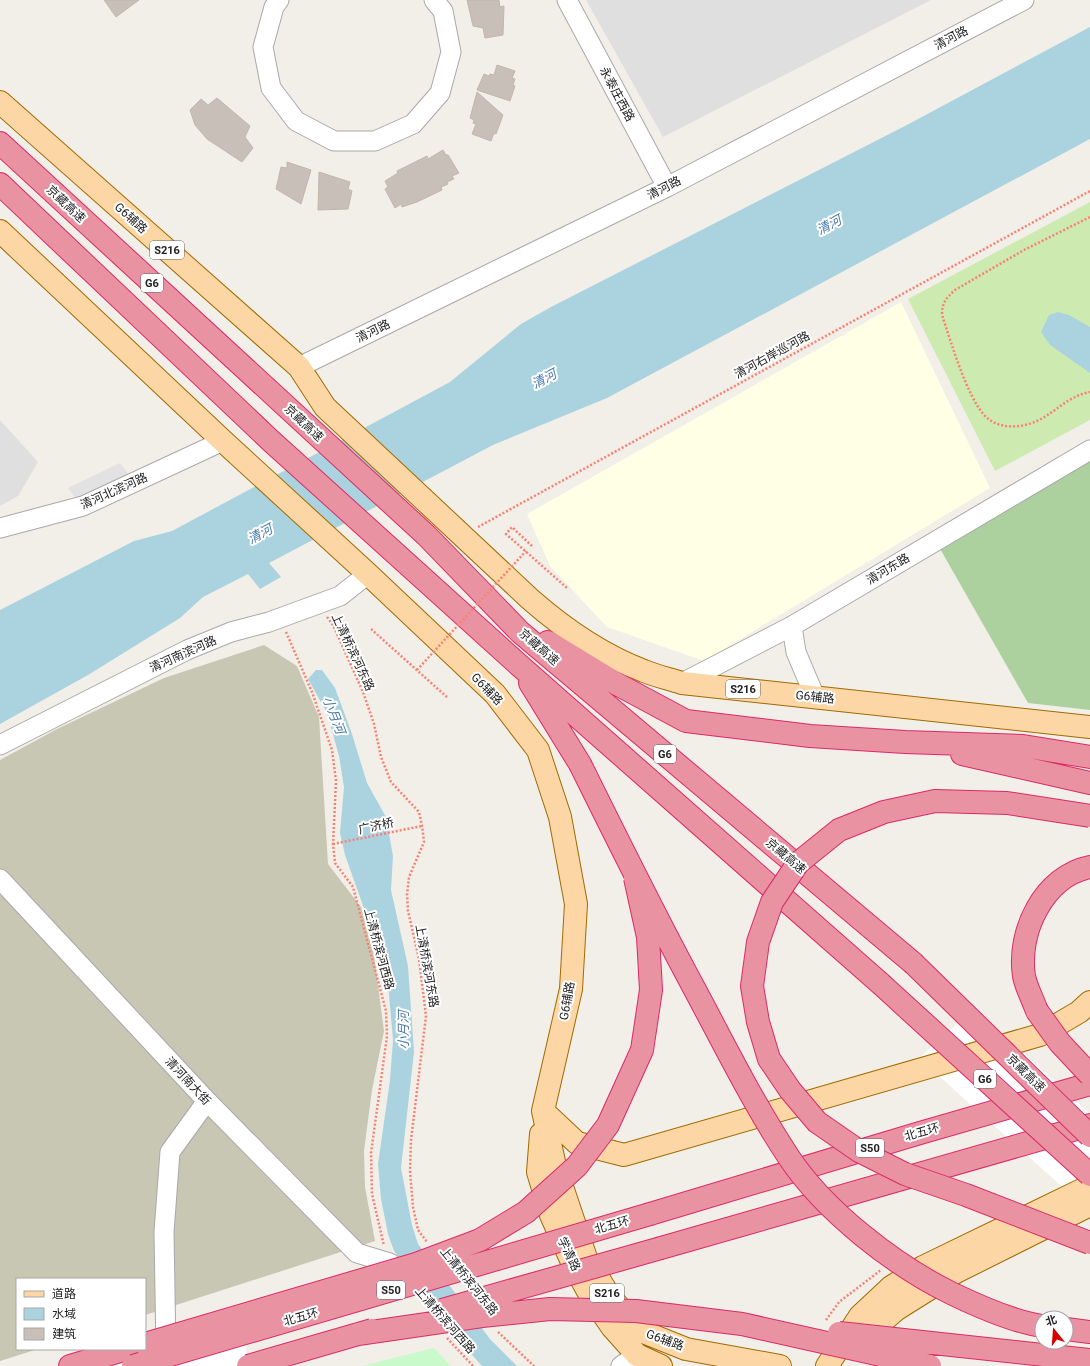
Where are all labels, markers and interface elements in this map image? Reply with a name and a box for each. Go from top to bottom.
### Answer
street label: 清河路 [932,23,970,53]
street label: 永泰庄西路 [597,64,637,124]
street label: 清河路 [645,174,683,202]
street label: 京藏高速 [44,183,88,225]
street label: G6辅路 [112,200,150,236]
water label: 清河 [814,211,847,238]
road number: S216 [150,241,184,259]
road number: G6 [141,274,163,292]
street label: 清河路 [354,317,392,345]
street label: 清河右岸巡河路 [732,329,812,381]
water label: 清河 [529,365,562,392]
street label: 京藏高速 [282,402,326,444]
street label: 清河北滨河路 [78,470,150,512]
water label: 清河 [245,520,278,547]
street label: 清河东路 [864,551,912,587]
street label: 上清桥滨河东路 [329,611,377,693]
street label: 京藏高速 [516,626,562,668]
street label: 清河南滨河路 [147,633,219,675]
street label: G6辅路 [468,670,506,708]
road number: S216 [726,680,760,698]
street label: G6辅路 [795,688,835,706]
water label: 小月河 [320,694,349,739]
road number: G6 [654,745,676,763]
street label: 广济桥 [357,815,395,837]
street label: 京藏高速 [763,835,809,877]
street label: 上清桥滨河西路 [361,907,397,991]
street label: 上清桥滨河东路 [413,923,441,1009]
street label: G6辅路 [557,981,577,1021]
water label: 小月河 [396,1008,411,1050]
street label: 京藏高速 [1004,1051,1048,1095]
street label: 清河南大街 [162,1054,214,1108]
road number: G6 [974,1070,996,1088]
street label: 北五环 [903,1120,941,1144]
road number: S50 [856,1139,884,1157]
street label: 北五环 [593,1213,631,1237]
street label: 学清路 [555,1235,583,1273]
street label: 上清桥滨河东路 [437,1244,501,1318]
legend [16,1278,146,1350]
road number: S50 [377,1281,405,1299]
street label: 上清桥滨河西路 [412,1284,478,1356]
road number: S216 [590,1284,624,1302]
text: 道路 [52,1287,76,1301]
street label: 北五环 [282,1305,320,1329]
text: 水域 [52,1307,76,1321]
north arrow [1034,1310,1074,1350]
text: 北 [1044,1313,1058,1329]
text: 建筑 [52,1327,76,1341]
street label: G6辅路 [644,1327,686,1353]

